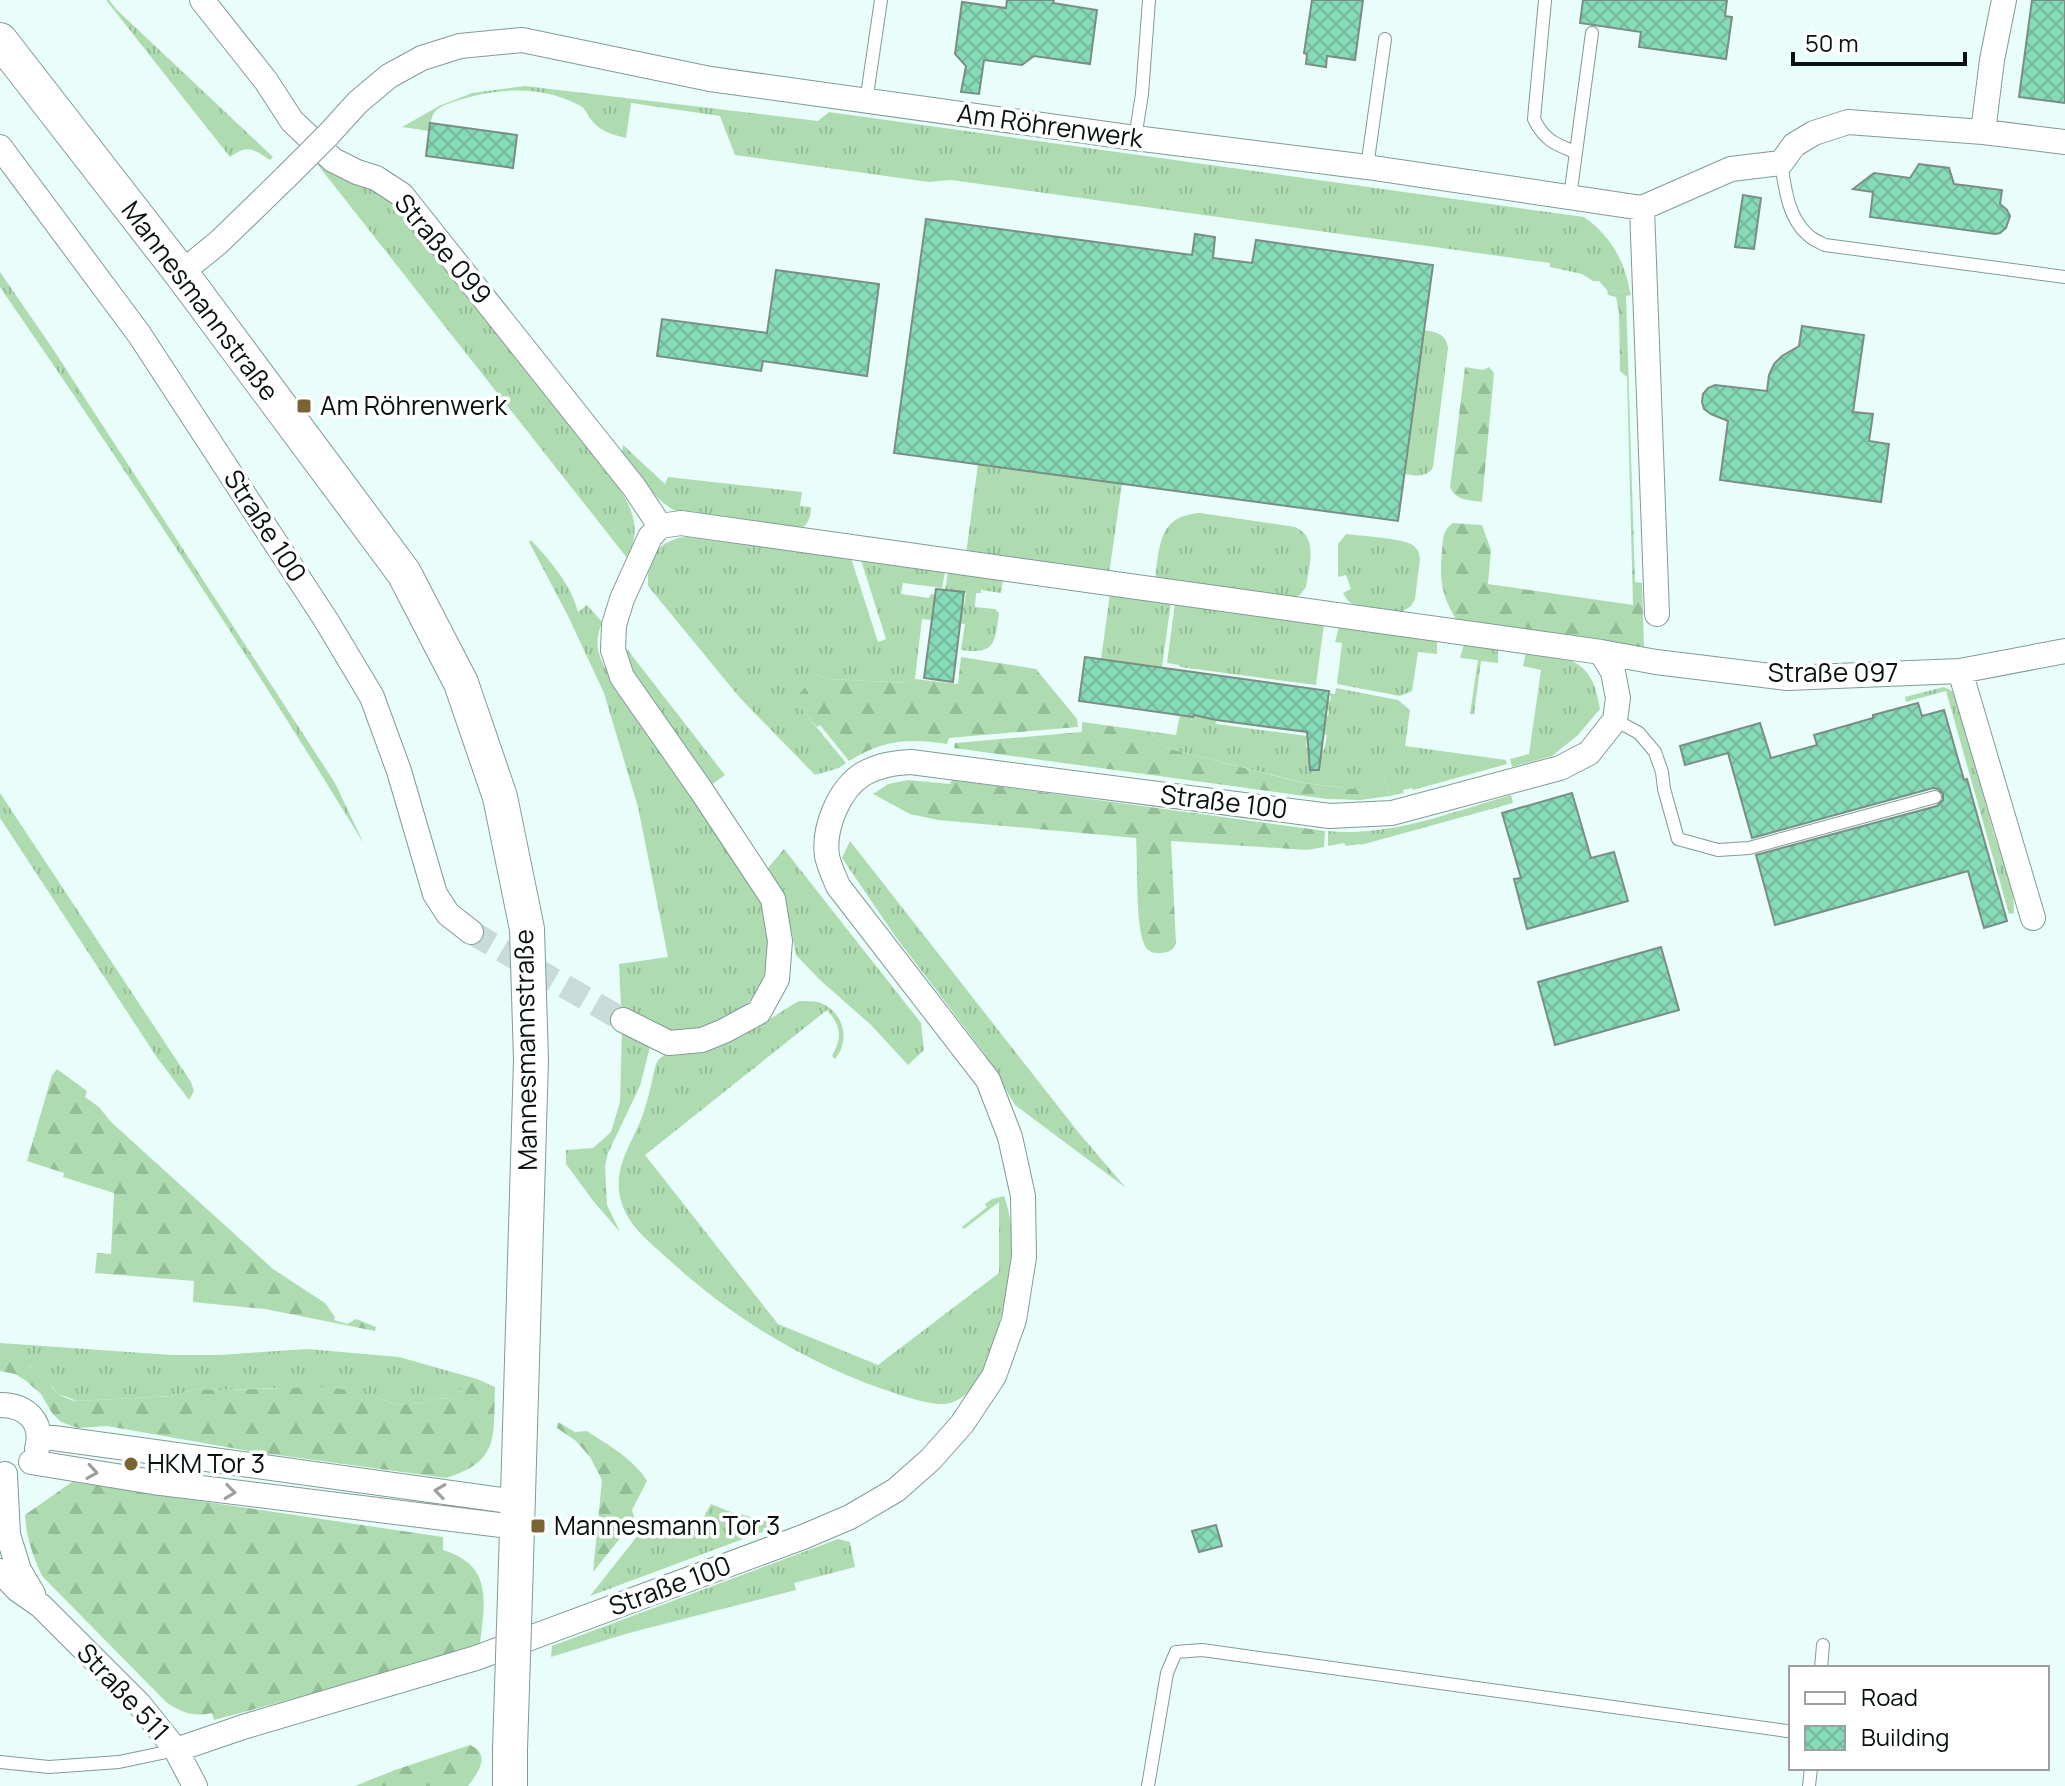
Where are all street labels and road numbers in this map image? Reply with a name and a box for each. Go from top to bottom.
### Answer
street label: Am Röhrenwerk [955,94,1146,156]
street label: Straße 099 [387,186,501,311]
street label: Mannesmannstraße [114,193,288,408]
street label: Straße 100 [216,462,316,589]
street label: Straße 097 [1768,654,1898,690]
street label: Straße 100 [1159,775,1290,827]
street label: Mannesmannstraße [505,929,545,1171]
street label: Straße 100 [604,1546,736,1624]
street label: Straße 511 [69,1635,178,1748]

